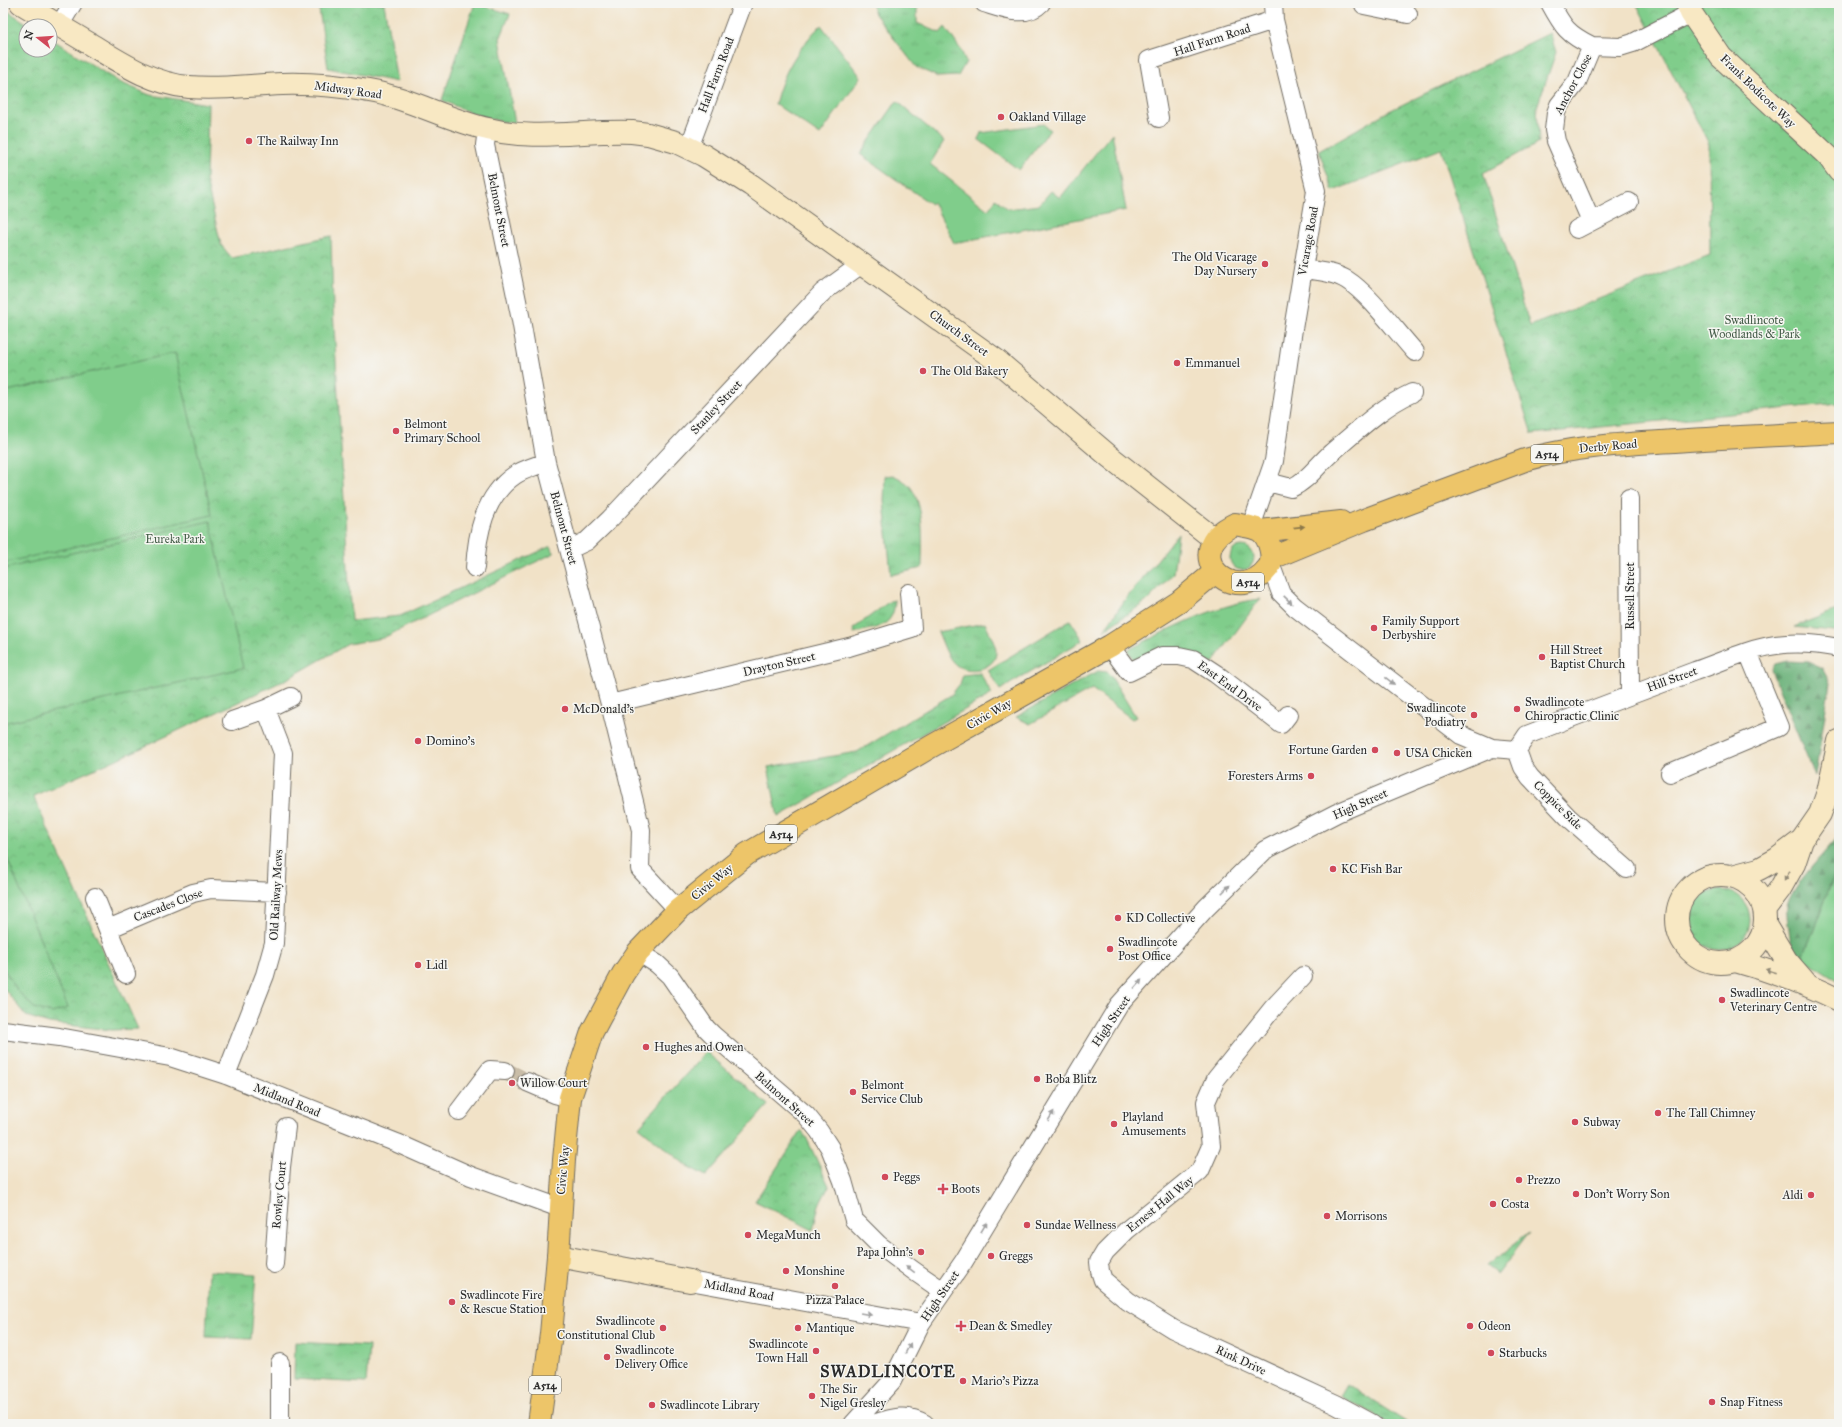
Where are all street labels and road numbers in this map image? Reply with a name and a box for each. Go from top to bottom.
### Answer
street label: Hall Farm Road [1172,21,1252,59]
street label: Hall Farm Road [695,35,737,115]
street label: Anchor Close [1551,51,1595,117]
street label: Frank Bodicote Way [1717,51,1799,131]
street label: Midway Road [313,78,383,102]
street label: Belmont Street [485,172,513,249]
street label: Vicarage Road [1295,205,1322,278]
street label: Church Street [927,307,992,360]
street label: Stanley Street [687,376,745,437]
street label: Derby Road [1578,436,1638,456]
road number: A514 [1531,445,1563,463]
street label: Belmont Street [547,490,581,567]
street label: Russell Street [1623,562,1637,630]
road number: A514 [1232,573,1264,591]
street label: Drayton Street [741,649,817,679]
street label: East End Drive [1195,658,1265,714]
street label: Hill Street [1645,663,1700,695]
street label: Civic Way [964,695,1014,732]
street label: Coppice Side [1531,778,1585,832]
street label: High Street [1331,785,1391,823]
road number: A514 [765,825,797,843]
street label: Old Railway Mews [267,849,285,941]
street label: Civic Way [688,861,736,903]
street label: Cascades Close [132,885,204,925]
street label: High Street [1089,992,1134,1050]
street label: Belmont Street [752,1069,818,1130]
street label: Midland Road [252,1080,322,1120]
street label: Civic Way [554,1144,572,1195]
street label: Rowley Court [269,1160,289,1230]
street label: Ernest Hall Way [1124,1173,1196,1235]
street label: High Street [918,1267,963,1325]
street label: Midland Road [703,1276,775,1304]
street label: Rink Drive [1214,1342,1268,1378]
road number: A514 [529,1376,561,1394]

